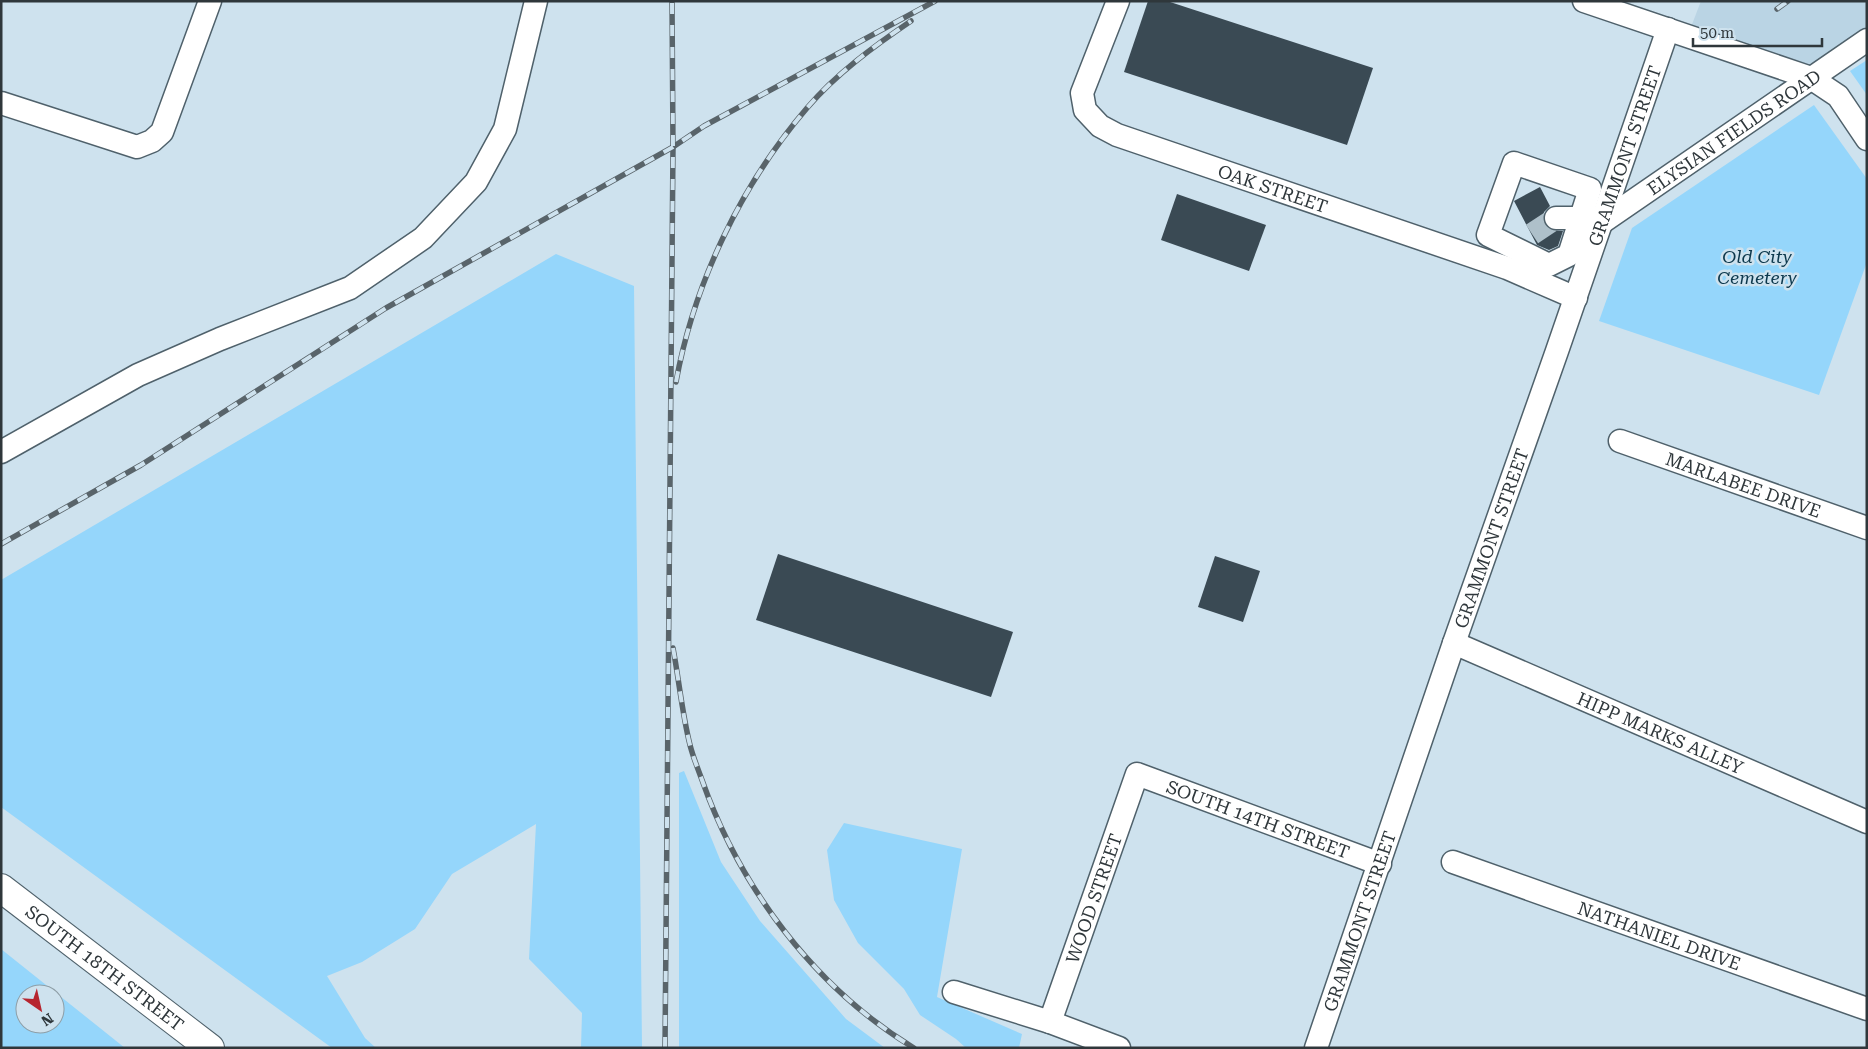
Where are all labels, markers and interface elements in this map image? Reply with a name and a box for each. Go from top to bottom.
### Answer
scale bar [1693,15,1822,47]
text: 50 m [1700,24,1735,42]
street label: GRAMMONT STREET [1584,63,1665,249]
street label: ELYSIAN FIELDS ROAD [1643,65,1825,199]
street label: OAK STREET [1215,160,1331,217]
park label: Old City Cemetery [1717,246,1798,288]
street label: GRAMMONT STREET [1450,445,1532,631]
street label: MARLABEE DRIVE [1663,448,1824,522]
street label: HIPP MARKS ALLEY [1574,687,1747,778]
street label: SOUTH 14TH STREET [1164,775,1353,862]
street label: GRAMMONT STREET [1319,828,1400,1014]
street label: WOOD STREET [1061,831,1126,966]
street label: NATHANIEL DRIVE [1575,897,1744,974]
street label: SOUTH 18TH STREET [22,900,188,1035]
north arrow [15,984,65,1034]
text: N [38,1010,56,1030]

